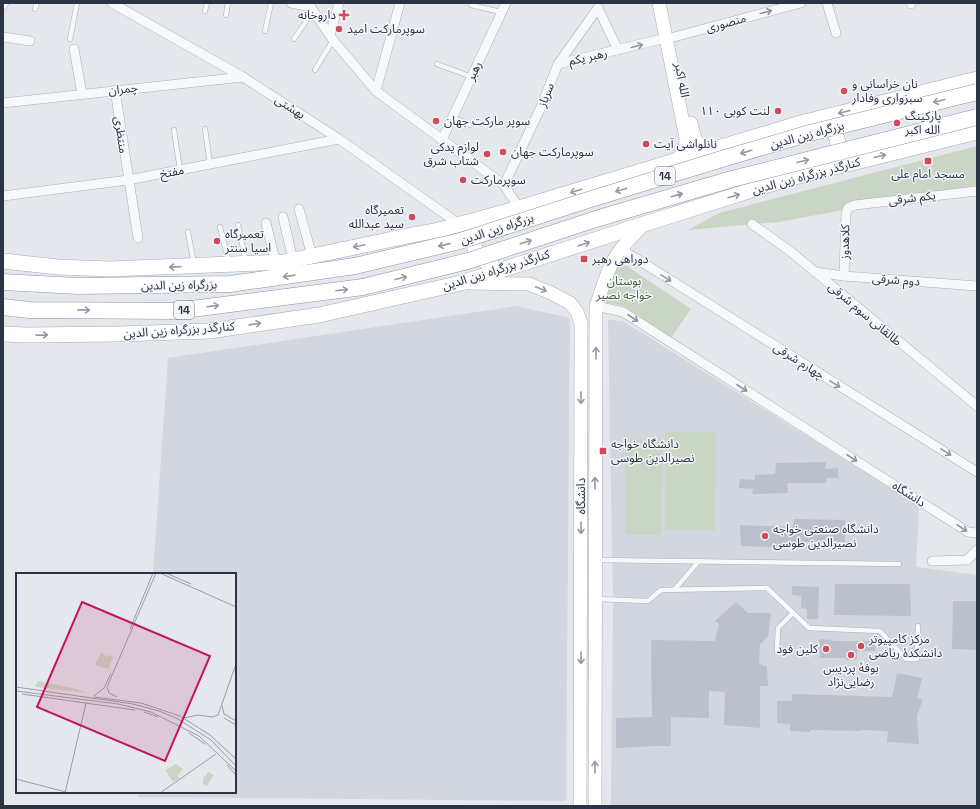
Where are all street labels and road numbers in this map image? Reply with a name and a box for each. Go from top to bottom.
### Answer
street label: منصوری [704,10,748,36]
street label: رهبر یکم [567,45,609,70]
street label: رهبر [462,59,485,84]
street label: الله اکبر [671,60,693,99]
street label: چمران [107,79,139,99]
street label: سرباز [534,80,558,110]
street label: بهشتی [272,91,308,123]
street label: منتظری [110,115,132,155]
street label: بزرگراه زین الدین [768,117,846,153]
street label: کنارگذر بزرگراه زین الدین [750,154,863,198]
street label: مفتخ [158,162,186,183]
road number: 14 [655,167,675,185]
street label: یکم شرقی [887,187,937,210]
street label: بزرگراه زین الدین [458,210,536,248]
street label: کلاهدوز [837,223,853,261]
street label: کنارگذر بزرگراه زین الدین [440,246,553,294]
street label: دوم شرقی [871,270,921,291]
street label: بزرگراه زین الدین [141,276,217,294]
street label: طالقانی سوم شرقی [824,279,905,350]
road number: 14 [174,301,194,319]
street label: کنارگذر بزرگراه زین الدین [123,318,236,342]
street label: چهارم شرقی [770,339,828,384]
street label: دانشگاه [889,477,929,511]
street label: دانشگاه [573,478,589,514]

